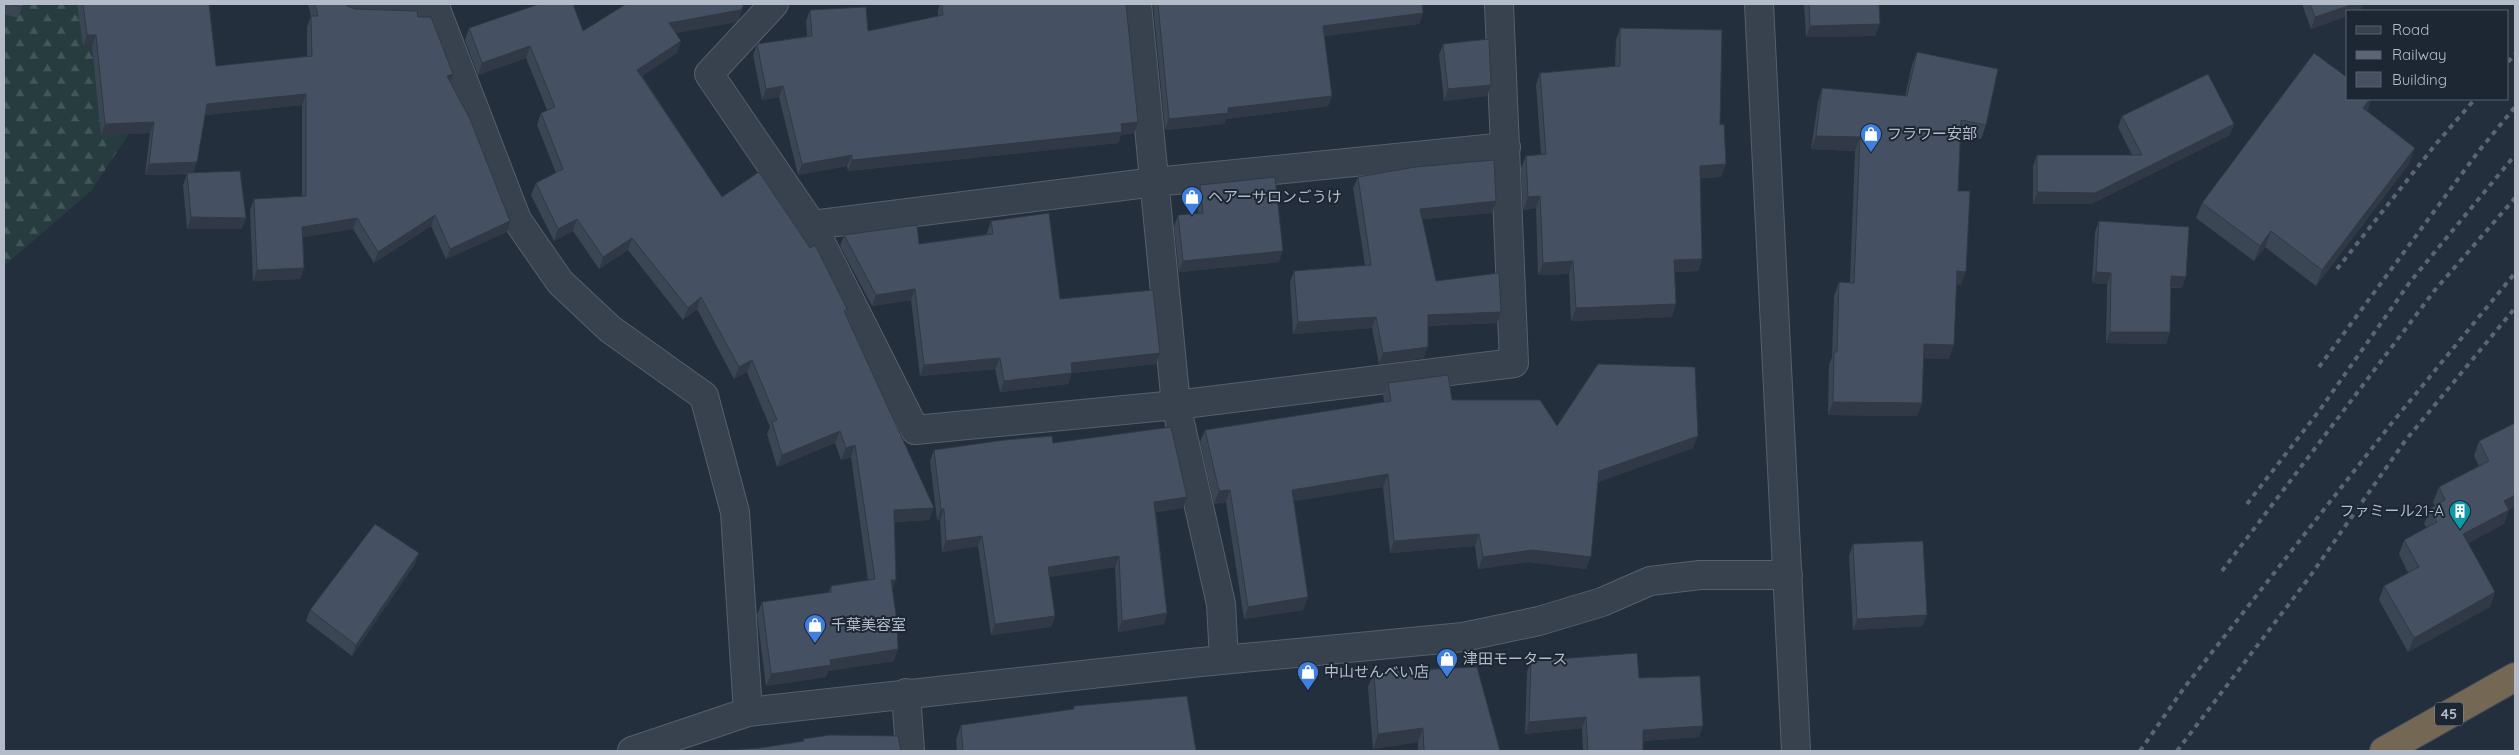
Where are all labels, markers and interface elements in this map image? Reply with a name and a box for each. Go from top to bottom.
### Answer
legend [2346,10,2509,100]
text: Road [2392,20,2429,39]
text: Railway [2392,45,2447,64]
text: Building [2392,70,2447,89]
shop icon: フラワー安部 [1859,122,1883,153]
place label: フラワー安部 [1887,124,1977,143]
shop icon: ヘアーサロンごうけ [1180,185,1204,216]
place label: ヘアーサロンごうけ [1208,187,1342,206]
building icon: ファミール21-A [2448,499,2472,530]
place label: ファミール21-A [2340,501,2444,520]
shop icon: 千葉美容室 [803,613,827,644]
place label: 千葉美容室 [831,615,906,634]
shop icon: 津田モータース [1435,647,1459,678]
place label: 津田モータース [1463,649,1567,668]
shop icon: 中山せんべい店 [1296,660,1320,691]
place label: 中山せんべい店 [1324,662,1429,681]
road number: 45 [2435,702,2463,726]

